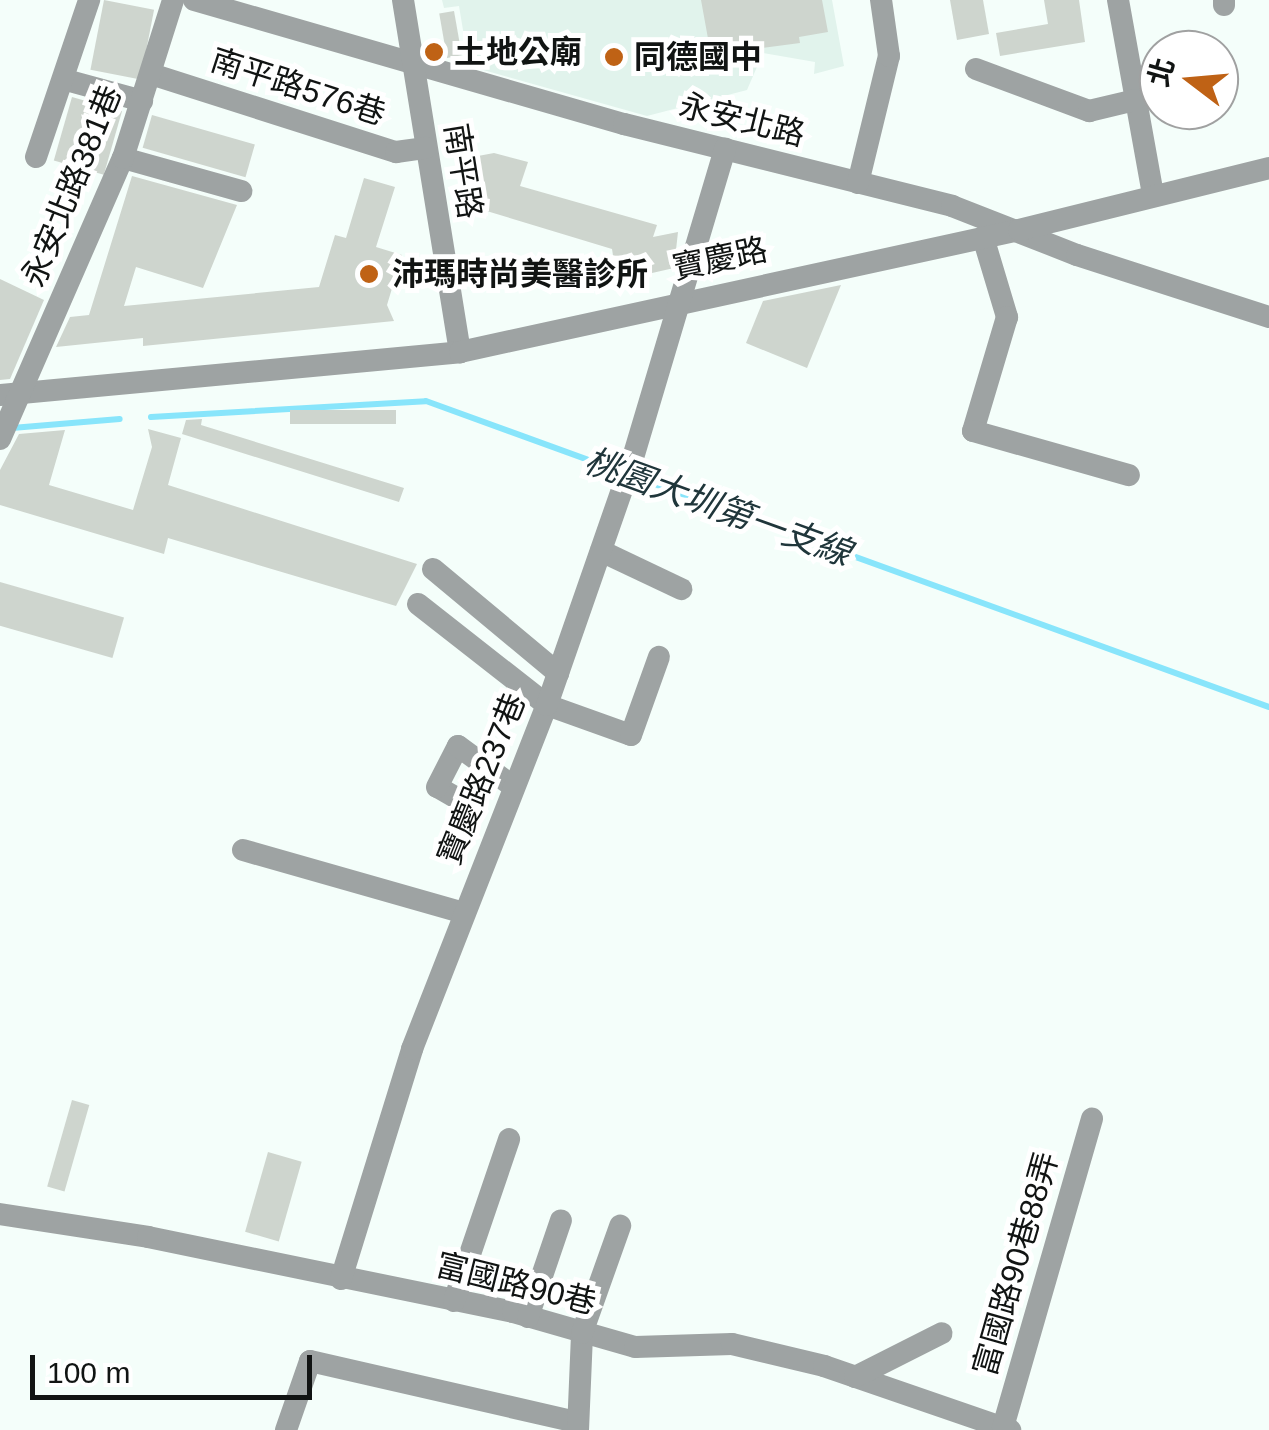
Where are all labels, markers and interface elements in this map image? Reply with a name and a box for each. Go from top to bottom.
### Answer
north arrow [1139,30,1239,130]
place label: 土地公廟 [454,33,582,71]
place label: 同德國中 [634,38,762,76]
street label: 南平路576巷 [206,41,390,133]
marker: 土地公廟 [423,41,445,63]
marker: 同德國中 [603,46,625,68]
text: 北 [1143,54,1180,90]
street label: 永安北路381巷 [14,80,130,292]
street label: 永安北路 [675,86,809,154]
street label: 南平路 [437,121,489,221]
street label: 寶慶路 [669,230,771,288]
place label: 沛瑪時尚美醫診所 [392,255,648,293]
marker: 沛瑪時尚美醫診所 [356,261,382,287]
water label: 桃園大圳第一支線 [579,439,857,575]
street label: 寶慶路237巷 [430,688,534,870]
street label: 富國路90巷88弄 [966,1148,1066,1380]
street label: 富國路90巷 [432,1246,600,1322]
scale bar [35,1335,318,1397]
text: 100 m [47,1356,130,1389]

